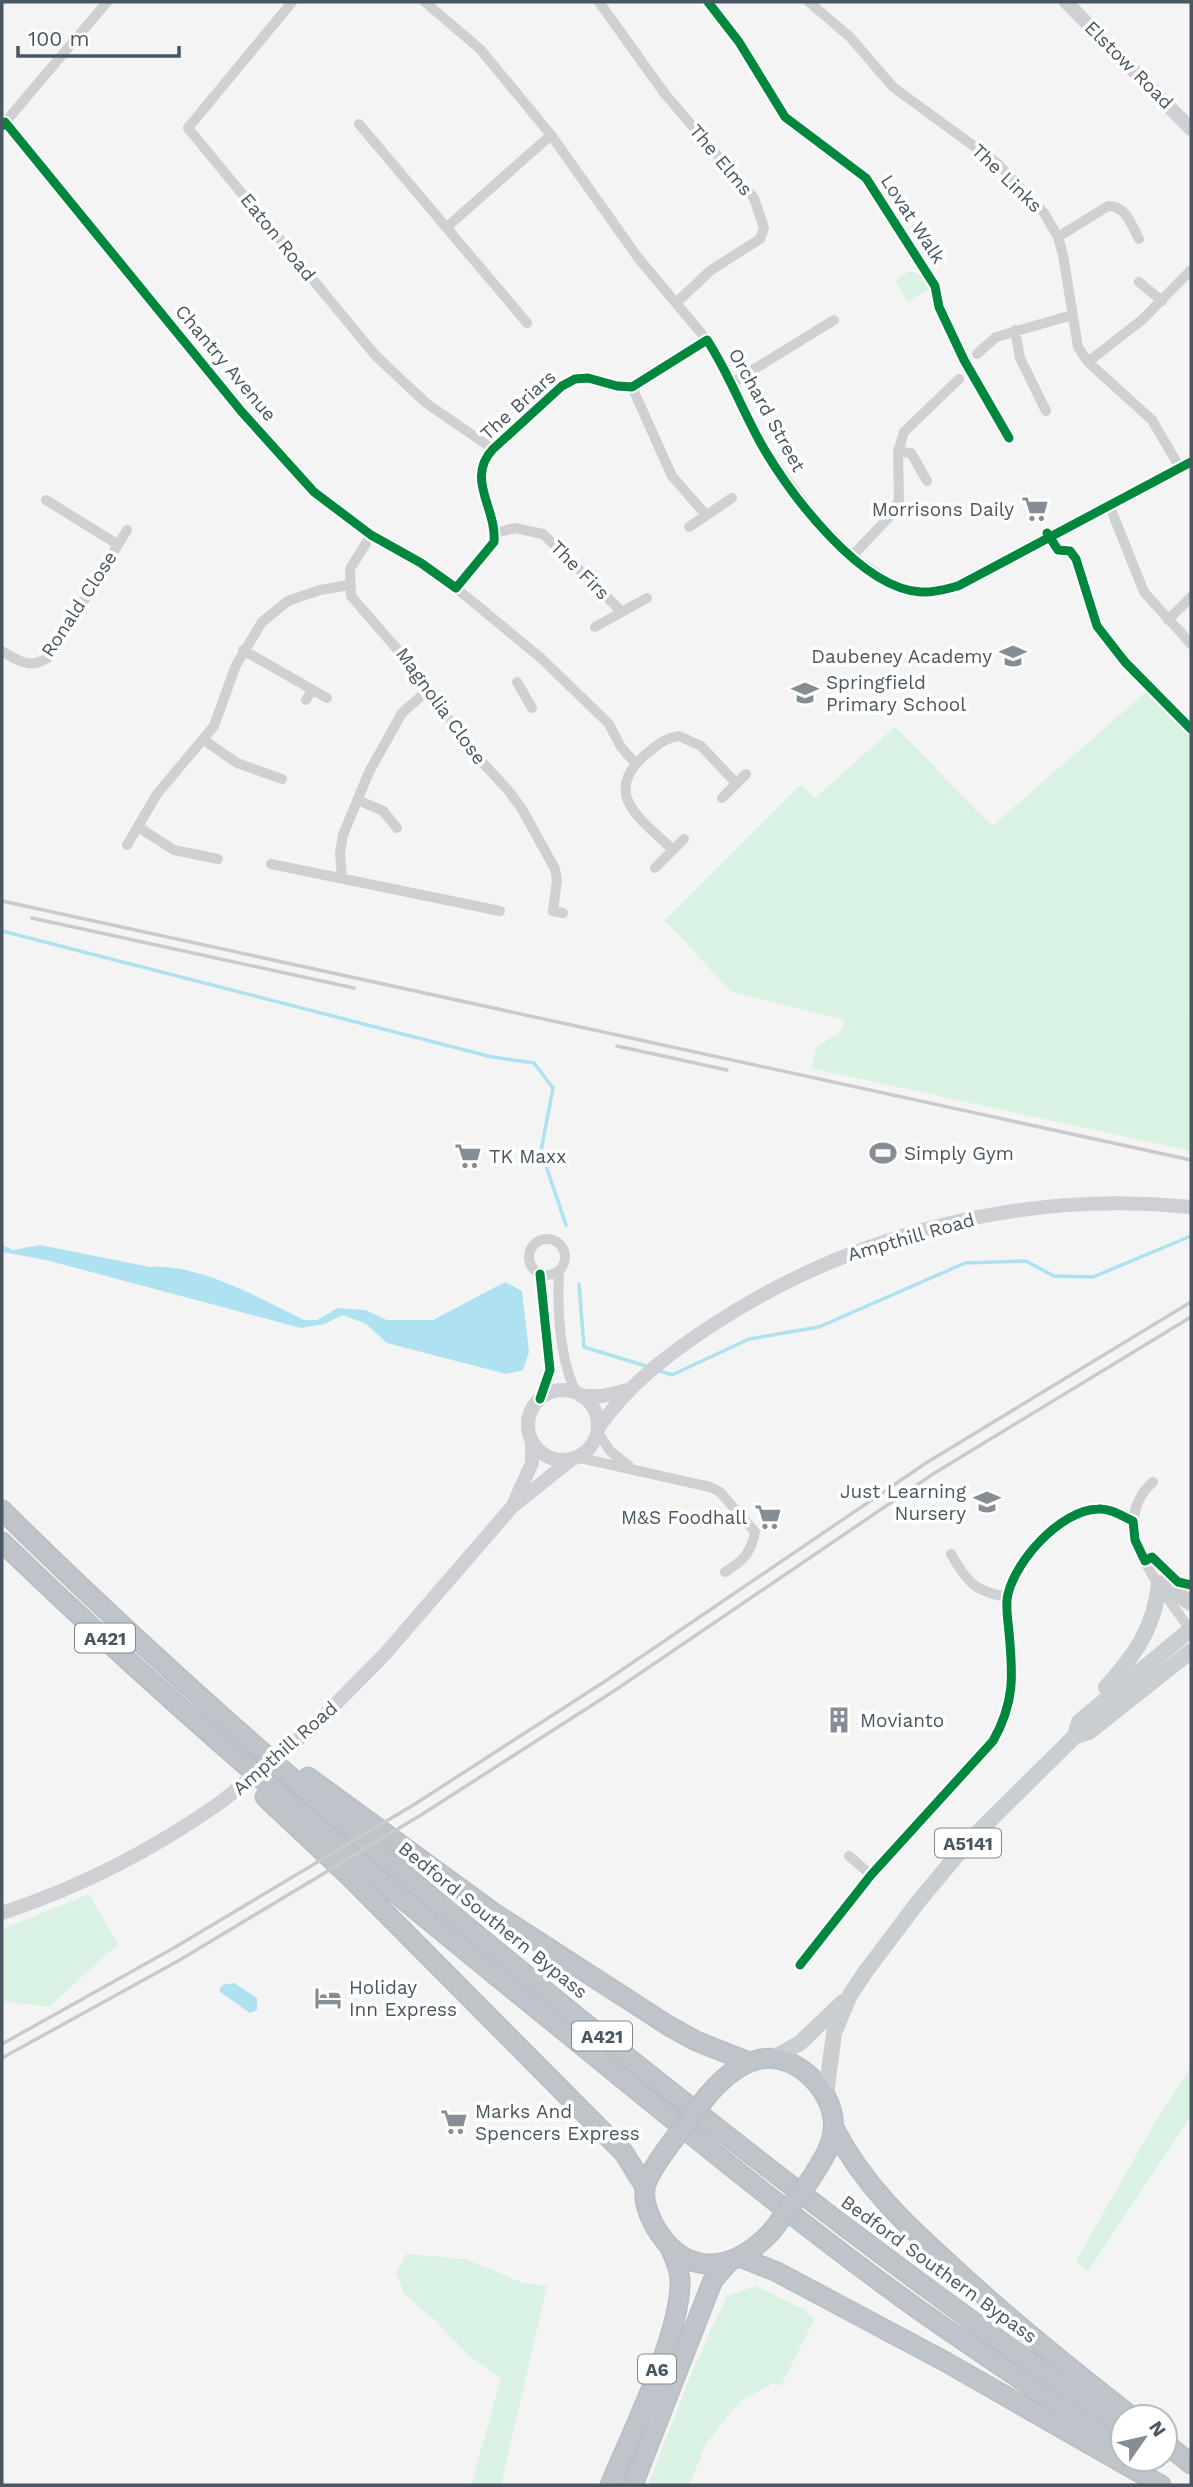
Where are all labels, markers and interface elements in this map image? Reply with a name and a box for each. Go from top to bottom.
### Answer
scale bar [18,14,178,58]
street label: Elstow Road [1080,16,1178,114]
text: 100 m [28,26,90,51]
street label: The Elms [684,120,758,200]
street label: The Links [967,139,1047,217]
street label: Lovat Walk [876,170,950,268]
street label: Eaton Road [236,188,320,286]
street label: Chantry Avenue [171,300,281,426]
street label: Orchard Street [724,344,810,476]
street label: The Briars [476,365,560,445]
supermarket icon: Morrisons Daily [1020,494,1050,524]
place label: Morrisons Daily [872,498,1014,521]
street label: The Firs [546,536,614,604]
street label: Ronald Close [36,547,122,661]
school or university icon: Daubeney Academy [998,641,1028,671]
street label: Magnolia Close [391,643,491,769]
place label: Daubeney Academy [811,645,992,668]
place label: Springfield Primary School [826,671,966,716]
school or university icon: Springfield Primary School [790,678,820,708]
sports icon: Simply Gym [868,1138,898,1168]
supermarket icon: TK Maxx [453,1141,483,1171]
place label: Simply Gym [904,1142,1014,1165]
place label: TK Maxx [489,1145,566,1168]
street label: Ampthill Road [845,1208,977,1266]
place label: Just Learning Nursery [840,1480,967,1525]
school or university icon: Just Learning Nursery [972,1487,1002,1517]
supermarket icon: M&S Foodhall [753,1502,783,1532]
place label: M&S Foodhall [621,1506,747,1529]
road number: A421 [75,1624,135,1652]
street label: Ampthill Road [228,1696,342,1800]
building icon: Movianto [824,1705,854,1735]
place label: Movianto [860,1709,944,1732]
road number: A5141 [935,1828,1001,1857]
street label: Bedford Southern Bypass [394,1837,592,2003]
place label: Holiday Inn Express [349,1976,457,2021]
hotel icon: Holiday Inn Express [313,1983,343,2013]
road number: A421 [572,2022,632,2050]
place label: Marks And Spencers Express [475,2100,640,2145]
supermarket icon: Marks And Spencers Express [439,2107,469,2137]
street label: Bedford Southern Bypass [837,2190,1041,2348]
road number: A6 [638,2354,676,2384]
north arrow [1109,2403,1179,2473]
text: N [1144,2417,1171,2441]

